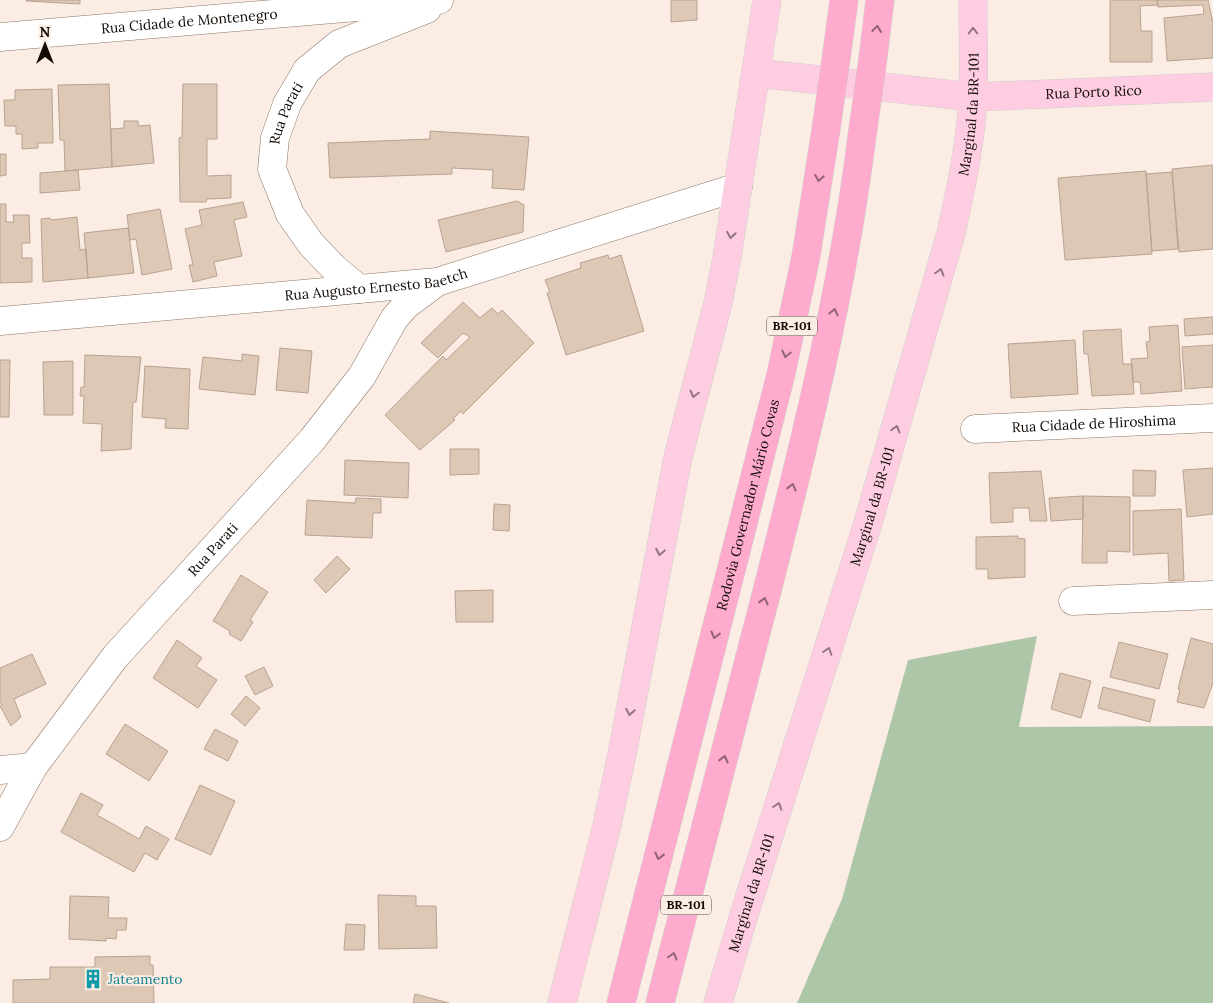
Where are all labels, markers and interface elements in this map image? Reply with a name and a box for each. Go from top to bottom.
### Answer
street label: Rua Cidade de Montenegro [100,5,278,37]
north arrow [20,20,70,70]
text: N [40,23,51,41]
one-way arrow [871,25,882,33]
one-way arrow [968,27,978,34]
street label: Marginal da BR-101 [954,53,982,177]
street label: Rua Parati [265,79,307,145]
street label: Rua Porto Rico [1045,81,1142,103]
one-way arrow [814,174,825,182]
one-way arrow [726,231,736,240]
street label: Rua Augusto Ernesto Baetch [284,264,470,305]
one-way arrow [934,269,944,277]
one-way arrow [828,307,838,316]
road number: BR-101 [767,316,817,336]
one-way arrow [781,350,792,359]
one-way arrow [689,389,700,398]
street label: Rodovia Governador Mário Covas [712,397,783,612]
street label: Rua Cidade de Hiroshima [1011,411,1176,436]
one-way arrow [890,425,900,433]
street label: Marginal da BR-101 [846,445,898,568]
one-way arrow [786,482,797,491]
street label: Rua Parati [184,519,242,580]
one-way arrow [655,548,665,557]
one-way arrow [758,597,769,606]
one-way arrow [710,631,721,640]
one-way arrow [822,647,832,656]
one-way arrow [625,708,635,716]
one-way arrow [718,755,728,763]
one-way arrow [773,802,783,811]
street label: Marginal da BR-101 [724,831,778,954]
one-way arrow [654,851,665,860]
road number: BR-101 [661,896,711,914]
one-way arrow [667,952,677,960]
building icon: Jateamento [82,968,104,990]
place label: Jateamento [107,970,182,988]

